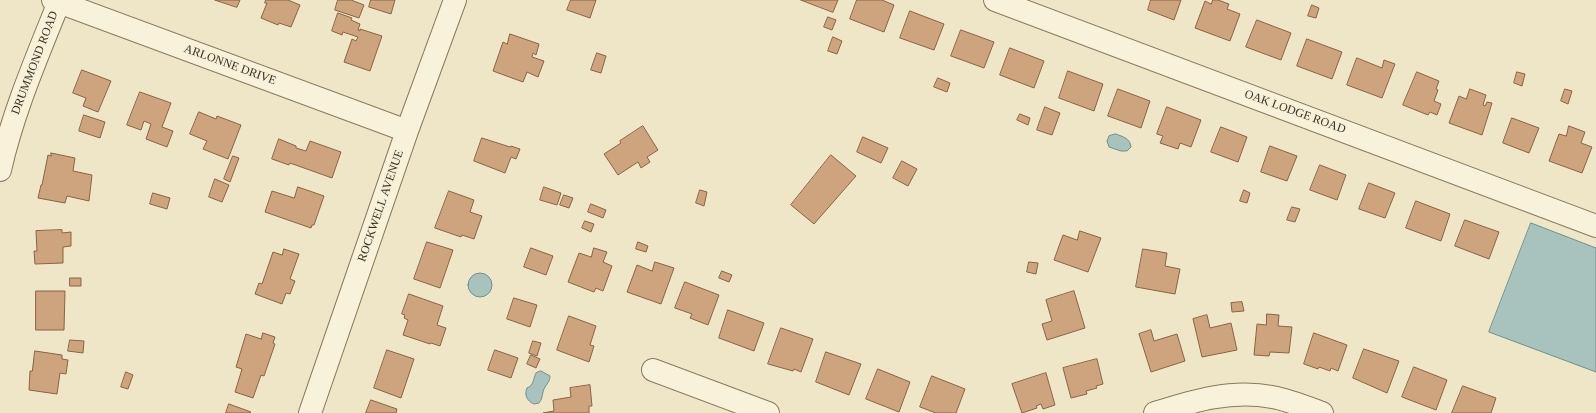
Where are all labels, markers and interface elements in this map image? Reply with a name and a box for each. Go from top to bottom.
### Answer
street label: DRUMMOND ROAD [9,9,61,117]
street label: ARLONNE DRIVE [182,42,278,88]
street label: OAK LODGE ROAD [1242,87,1348,137]
street label: ROCKWELL AVENUE [355,148,407,264]

